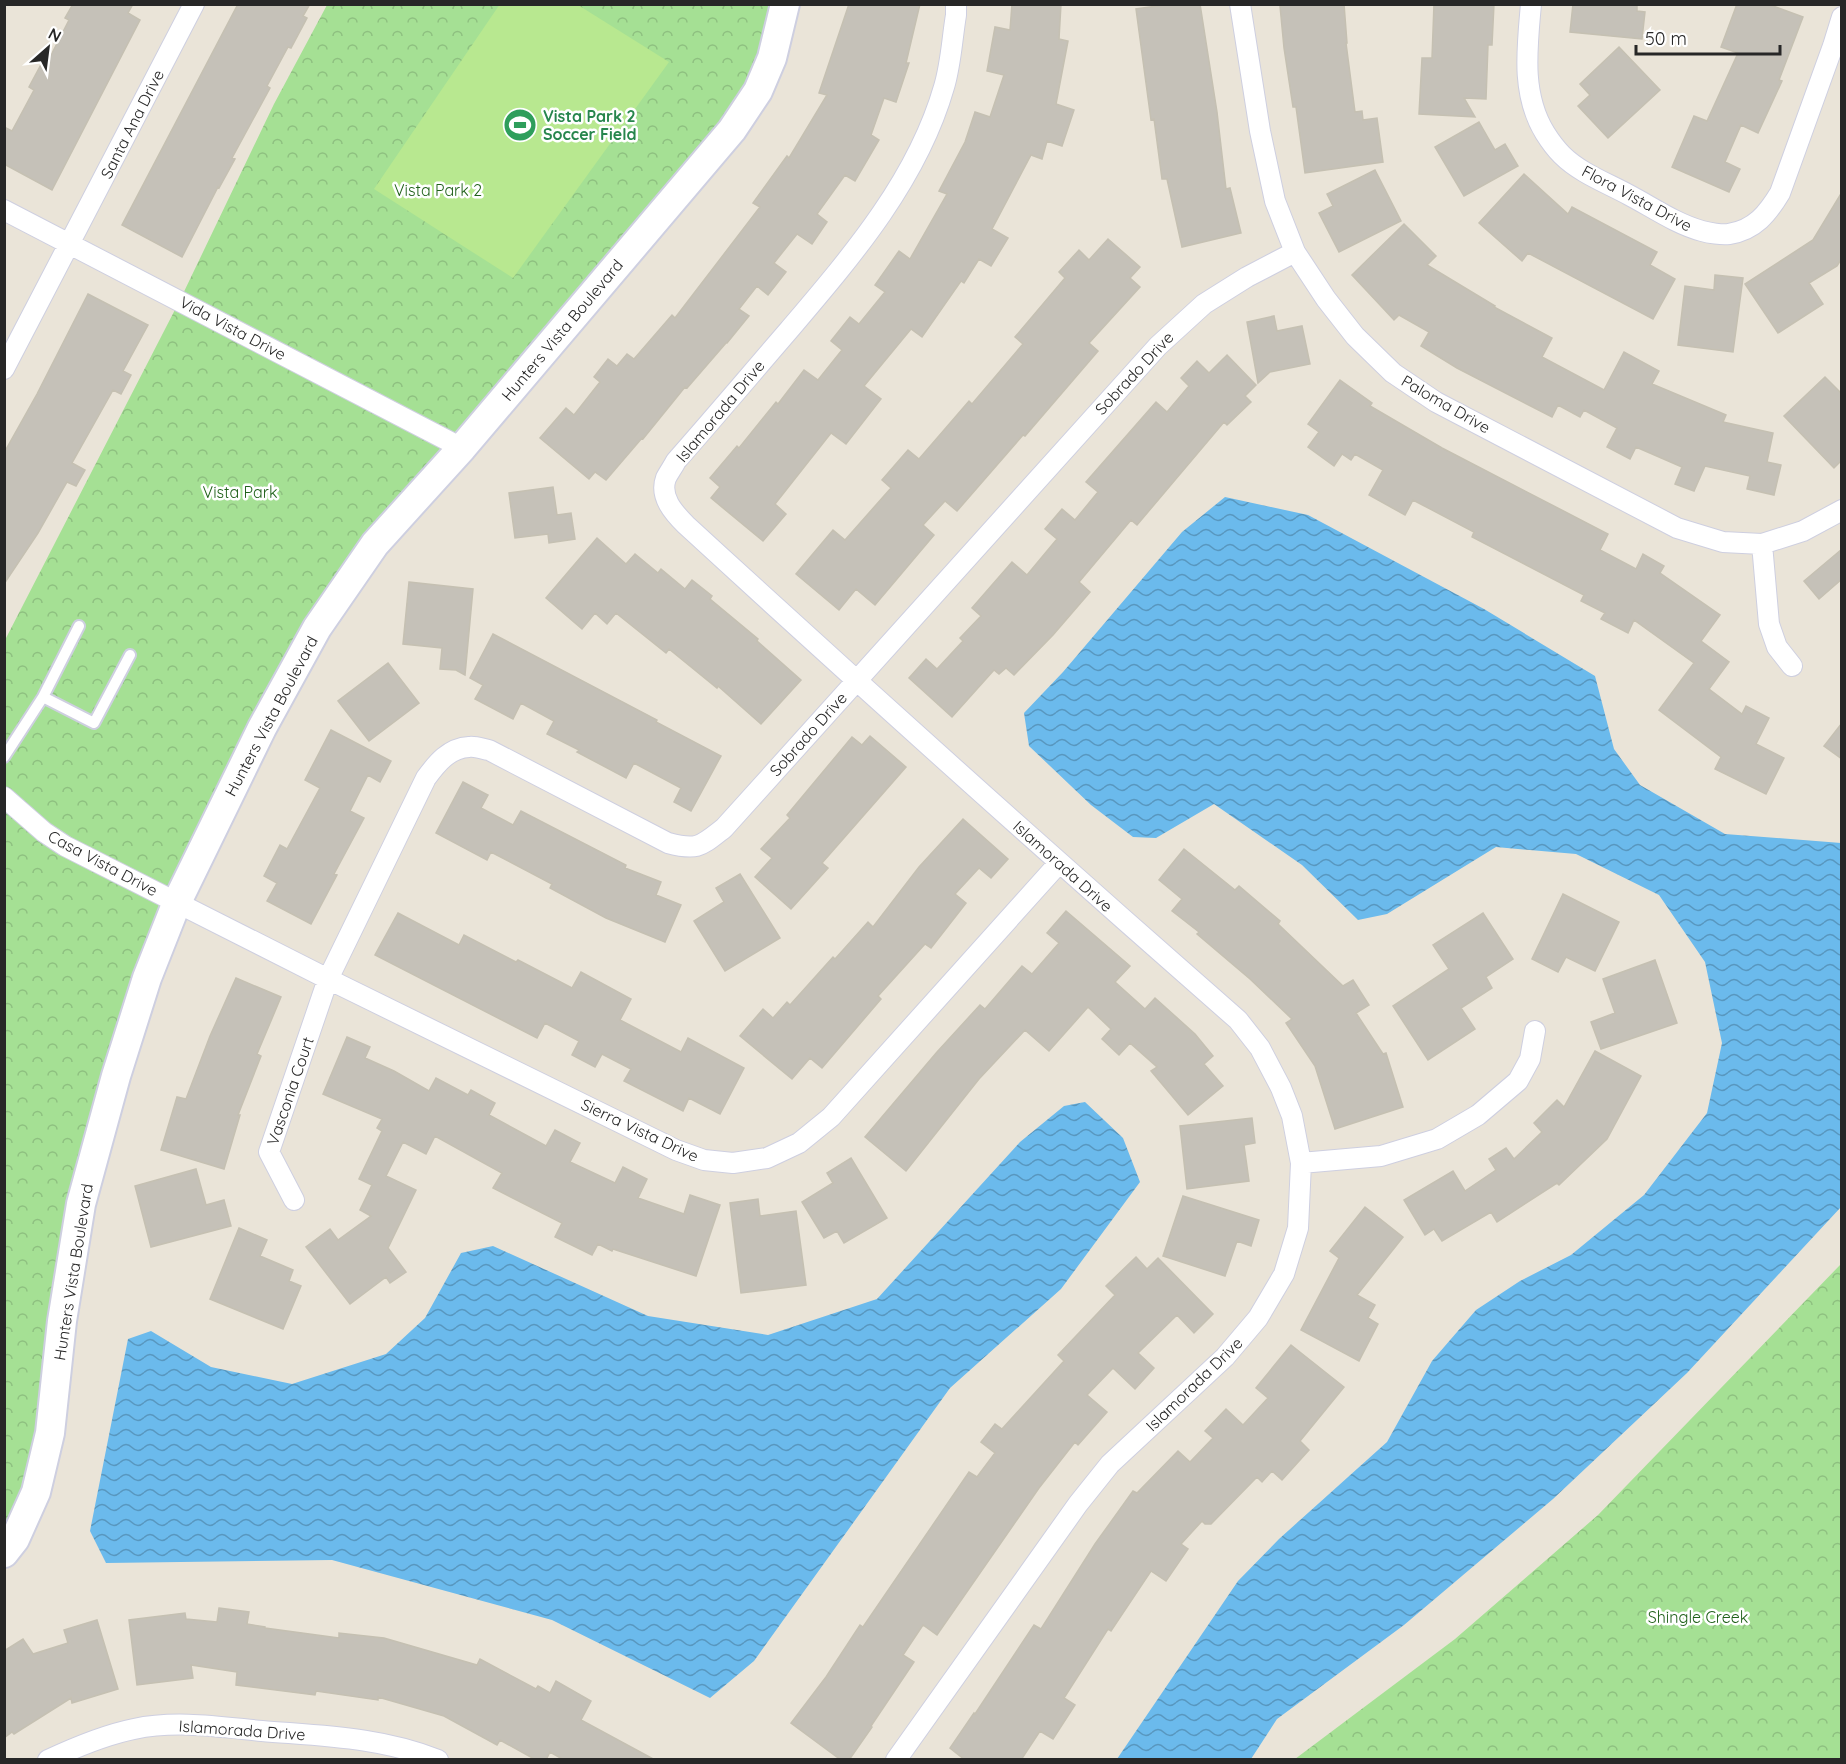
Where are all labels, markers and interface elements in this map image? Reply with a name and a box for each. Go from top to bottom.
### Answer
north arrow [18,18,78,78]
scale bar [1636,18,1780,56]
text: N [45,23,65,46]
text: 50 m [1645,27,1687,50]
street label: Santa Ana Drive [96,66,168,182]
place label: Vista Park 2 Soccer Field [543,106,636,144]
sports icon: Vista Park 2 Soccer Field [502,107,538,143]
street label: Flora Vista Drive [1579,161,1695,235]
park label: Vista Park 2 [394,180,482,200]
street label: Hunters Vista Boulevard [497,255,627,405]
street label: Vida Vista Drive [176,292,290,364]
street label: Sobrado Drive [1090,327,1178,419]
street label: Islamorada Drive [671,356,769,466]
street label: Paloma Drive [1398,370,1494,438]
park label: Vista Park [203,482,277,502]
street label: Hunters Vista Boulevard [220,632,322,800]
street label: Sobrado Drive [765,688,851,780]
street label: Islamorada Drive [1009,816,1117,916]
street label: Casa Vista Drive [45,826,161,900]
street label: Vasconia Court [262,1034,318,1148]
street label: Sierra Vista Drive [578,1094,702,1166]
street label: Hunters Vista Boulevard [49,1182,97,1362]
street label: Islamorada Drive [1141,1333,1247,1435]
park label: Shingle Creek [1648,1607,1748,1627]
street label: Islamorada Drive [178,1716,306,1744]

